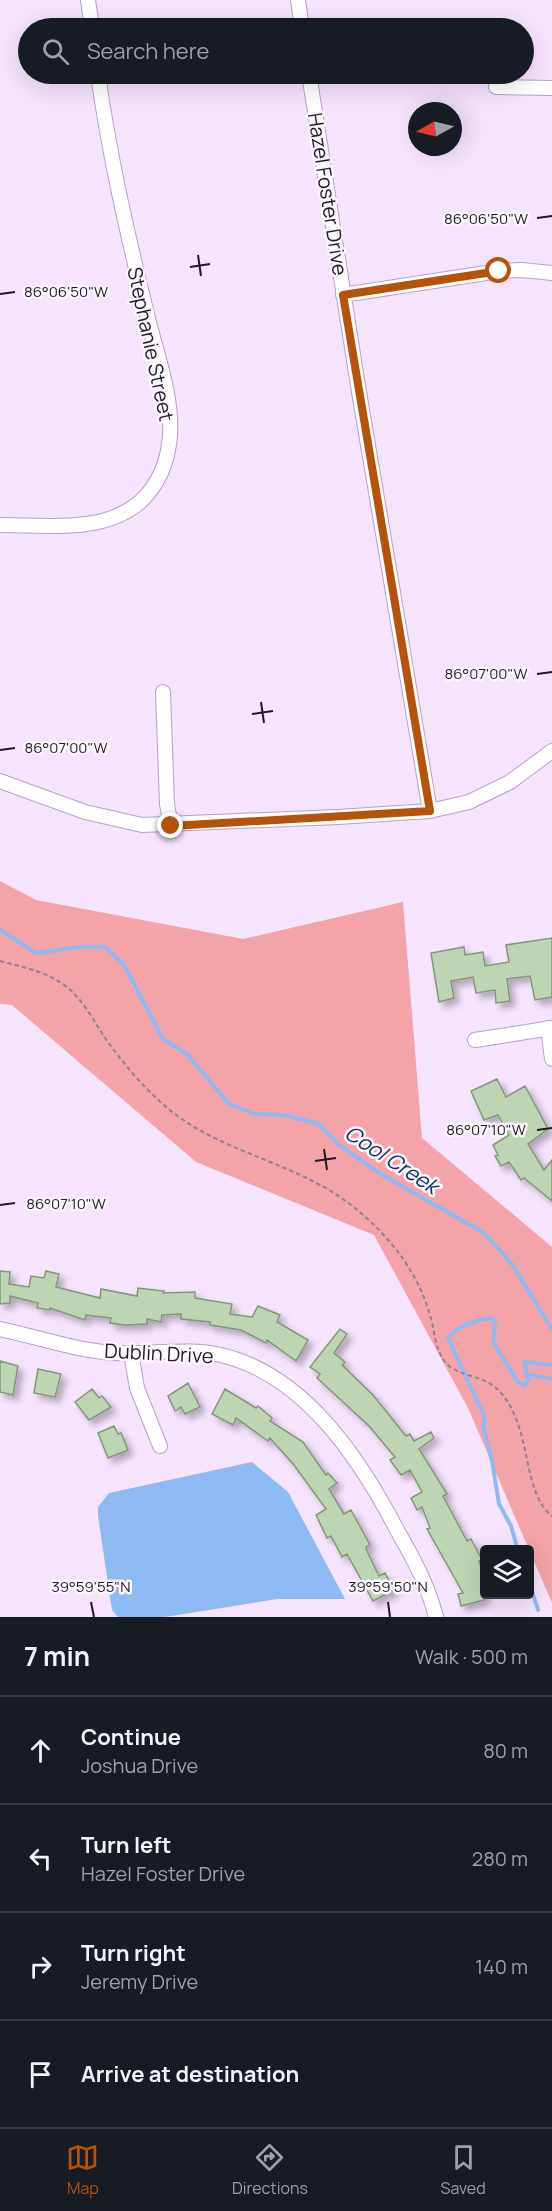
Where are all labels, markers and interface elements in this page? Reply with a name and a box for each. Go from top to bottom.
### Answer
search box [18,18,534,84]
icon: search [39,35,72,68]
text: Search here [87,36,209,66]
north arrow [408,102,462,156]
street label: Hazel Foster Drive [302,111,354,277]
text: 86°06'50"W [444,208,528,229]
route start [485,257,511,283]
street label: Stephanie Street [121,264,181,424]
text: 86°06'50"W [24,281,108,302]
text: 86°07'00"W [445,663,527,684]
text: 86°07'00"W [25,737,107,758]
route end [157,812,183,838]
water label: Cool Creek [340,1118,446,1201]
text: 86°07'10"W [446,1119,526,1140]
text: 86°07'10"W [26,1193,106,1214]
street label: Dublin Drive [104,1337,214,1369]
map controls [480,1545,534,1599]
button: layers [480,1545,534,1599]
text: 39°59'55"N [52,1576,131,1597]
text: 39°59'50"N [348,1576,428,1597]
text: 7 min [24,1638,90,1674]
text: Walk · 500 m [415,1643,528,1670]
text: Continue [81,1722,181,1752]
icon: ahead [24,1734,57,1767]
text: 80 m [483,1737,528,1764]
text: Joshua Drive [81,1752,198,1779]
text: Turn left [81,1830,171,1860]
icon: left [24,1842,57,1875]
text: 280 m [472,1845,528,1872]
text: Hazel Foster Drive [81,1860,245,1887]
text: Turn right [81,1938,186,1968]
icon: right [24,1950,57,1983]
text: 140 m [475,1953,528,1980]
text: Jeremy Drive [81,1968,198,1995]
icon: arrive [24,2058,57,2091]
text: Arrive at destination [81,2059,299,2089]
tab: Map [66,2141,99,2199]
tab: Directions [232,2141,308,2199]
tab: Saved [441,2141,486,2199]

